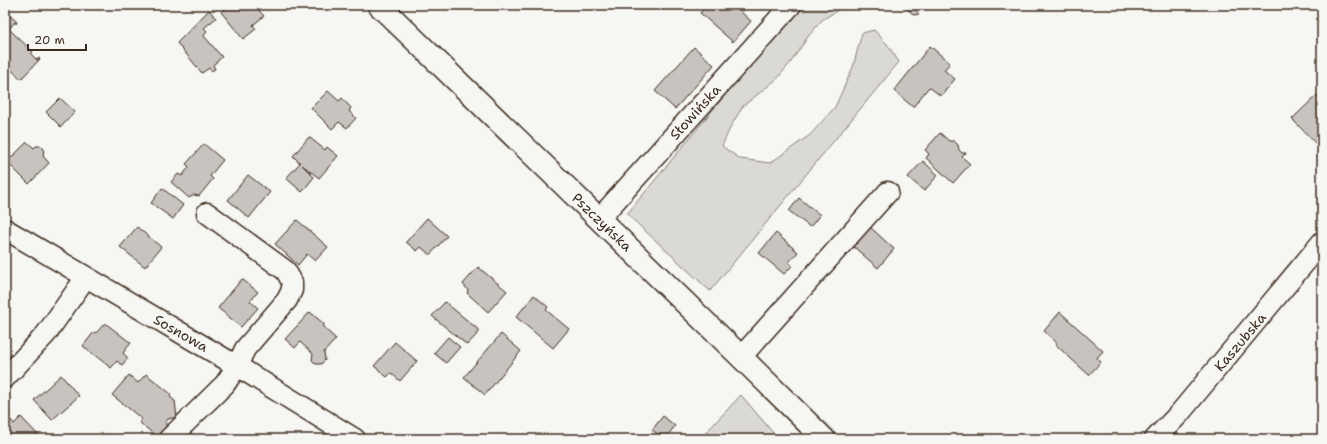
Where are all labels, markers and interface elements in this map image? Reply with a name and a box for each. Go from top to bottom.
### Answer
scale bar [28,26,86,52]
text: 20 m [34,32,65,48]
street label: Słowińska [666,80,725,143]
street label: Pszczyńska [568,189,636,255]
street label: Kaszubska [1210,309,1270,375]
street label: Sosnowa [150,310,212,356]

